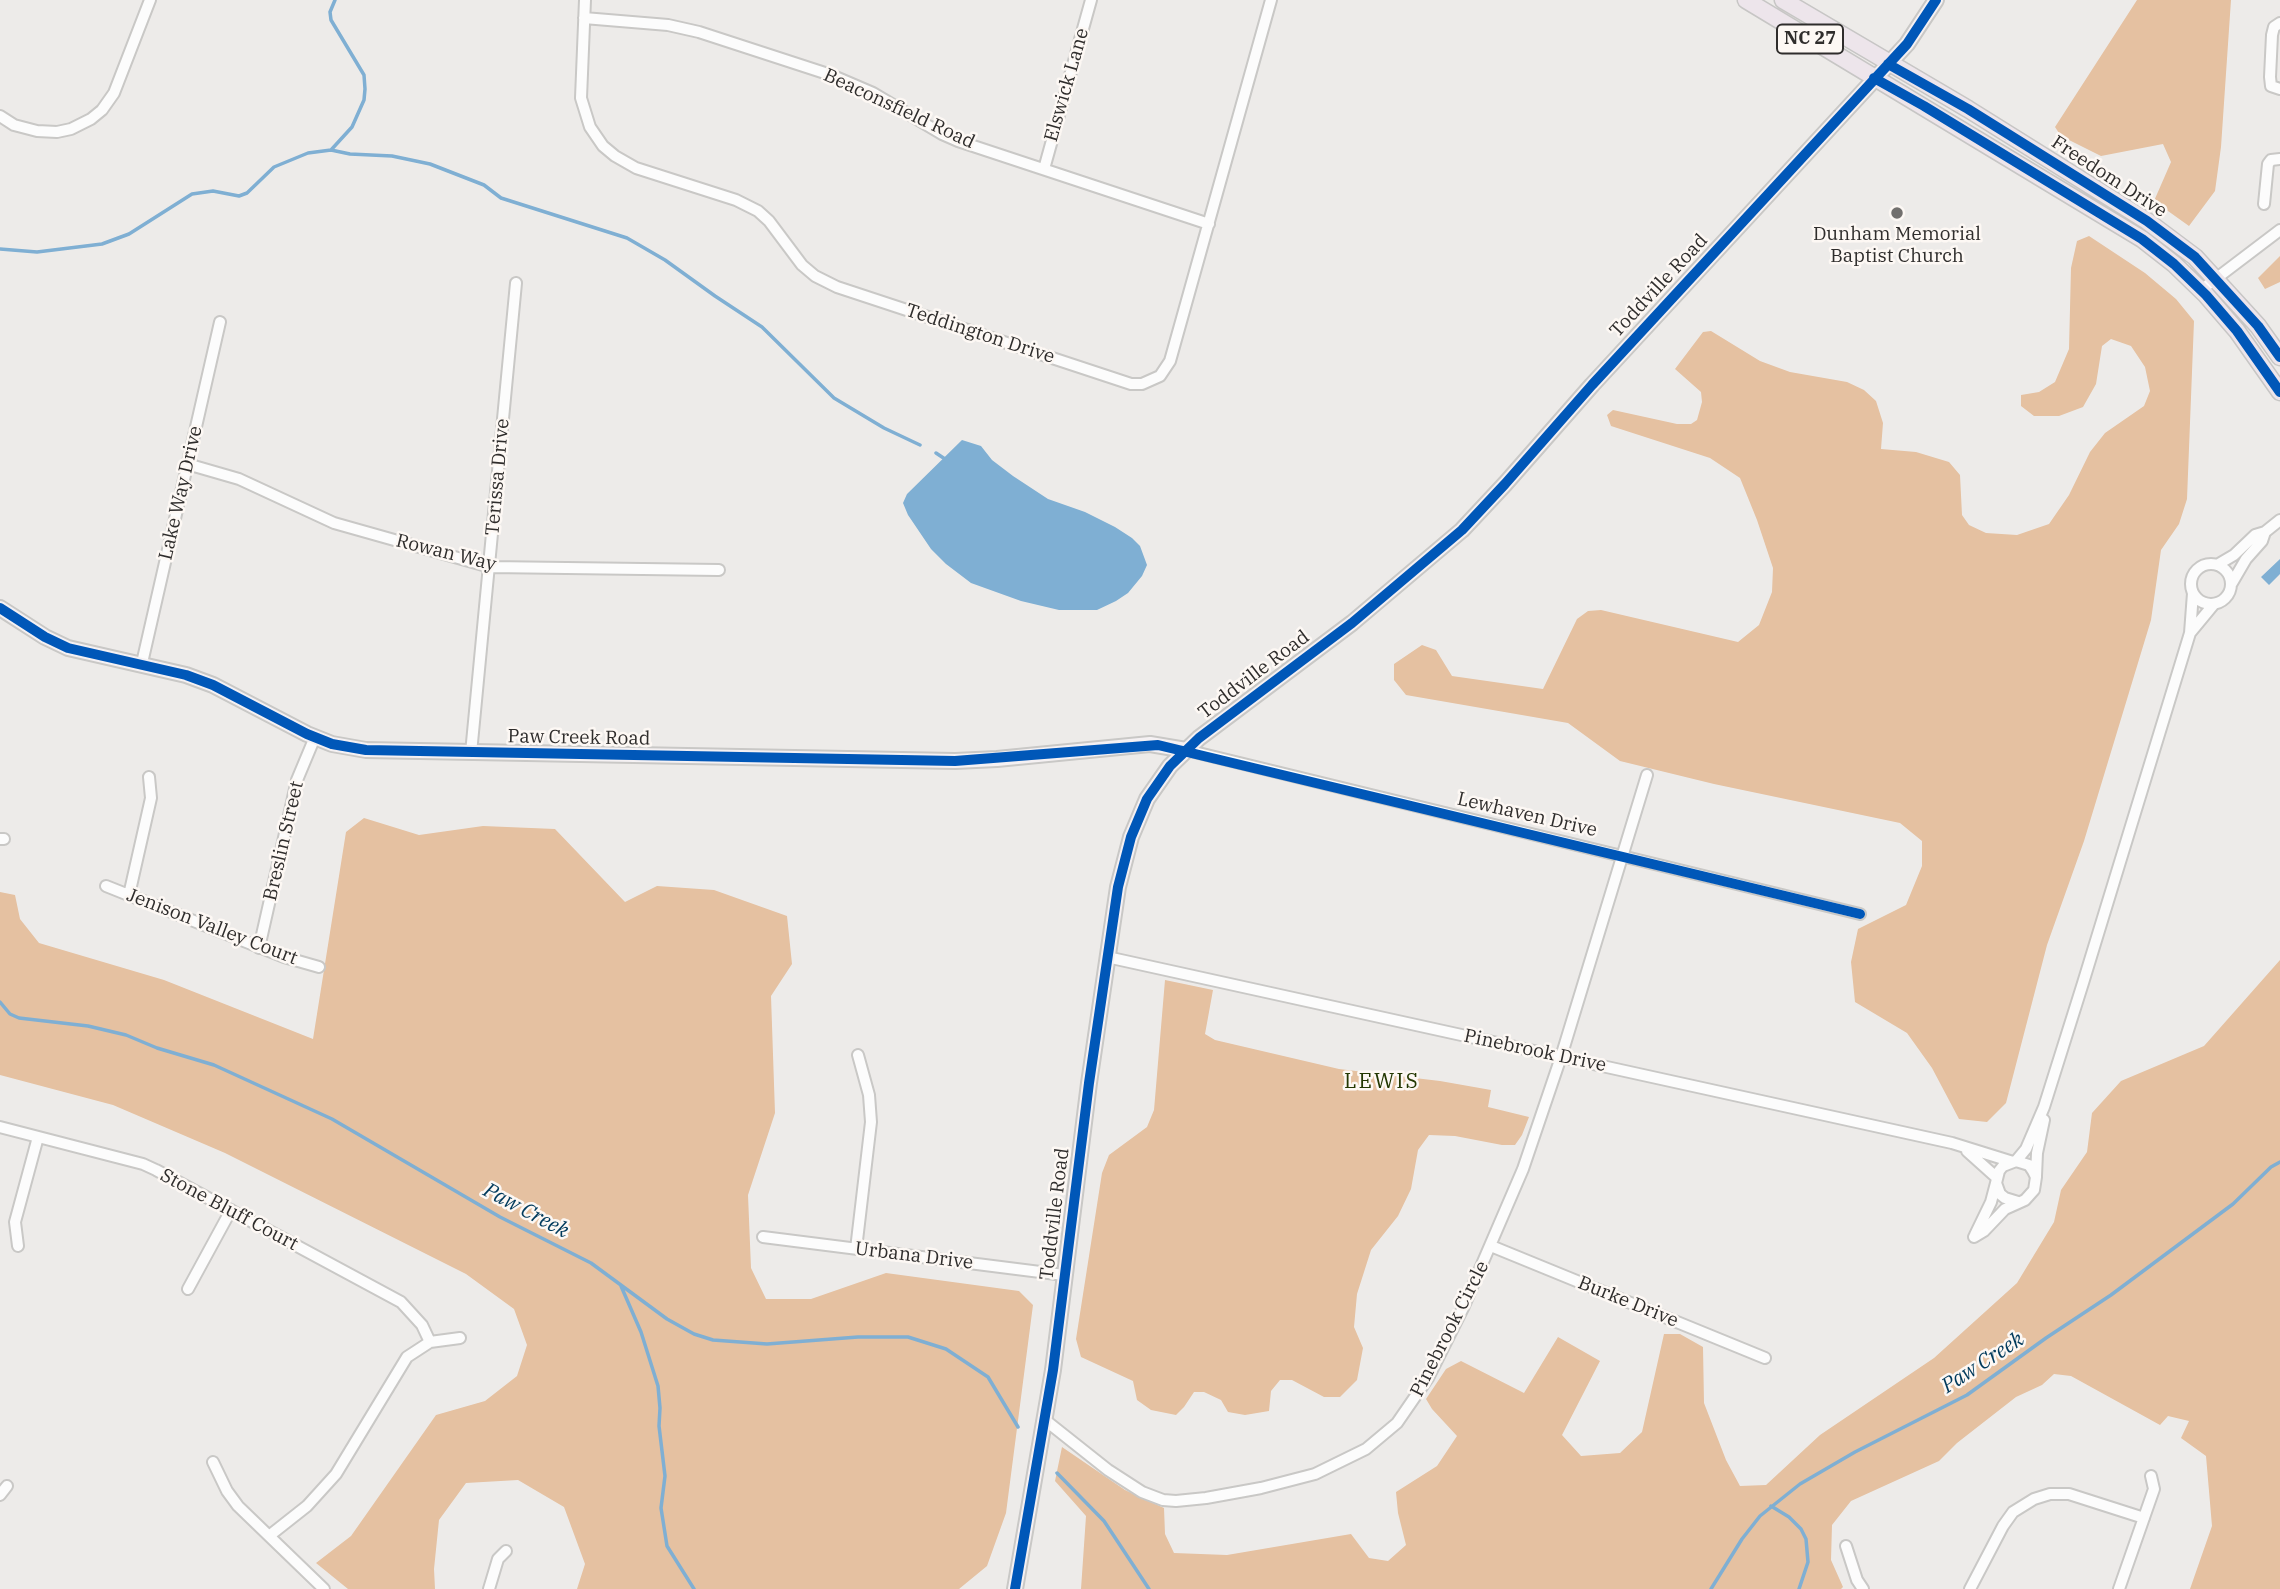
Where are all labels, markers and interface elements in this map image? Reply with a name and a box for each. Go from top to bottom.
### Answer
road number: NC 27 [1777,24,1843,54]
street label: Elswick Lane [1040,26,1094,144]
street label: Beaconsfield Road [820,64,978,154]
street label: Freedom Drive [2047,131,2171,223]
marker: Dunham Memorial Baptist Church [1889,205,1905,221]
place label: Dunham Memorial Baptist Church [1813,224,1981,268]
street label: Toddville Road [1605,230,1713,342]
street label: Teddington Drive [903,299,1057,369]
street label: Terissa Drive [482,418,514,536]
street label: Lake Way Drive [154,424,208,562]
street label: Rowan Way [394,530,498,576]
street label: Toddville Road [1194,626,1314,724]
street label: Paw Creek Road [507,725,651,751]
street label: Breslin Street [259,779,309,903]
street label: Lewhaven Drive [1455,788,1599,842]
street label: Jenison Valley Court [123,884,301,970]
street label: Pinebrook Drive [1462,1025,1608,1077]
district label: LEWIS [1345,1069,1419,1095]
street label: Toddville Road [1036,1147,1074,1281]
street label: Stone Bluff Court [156,1164,302,1256]
water label: Paw Creek [479,1178,573,1244]
street label: Urbana Drive [853,1237,975,1275]
street label: Pinebrook Circle [1406,1257,1494,1401]
street label: Burke Drive [1575,1272,1681,1332]
water label: Paw Creek [1937,1327,2029,1399]

